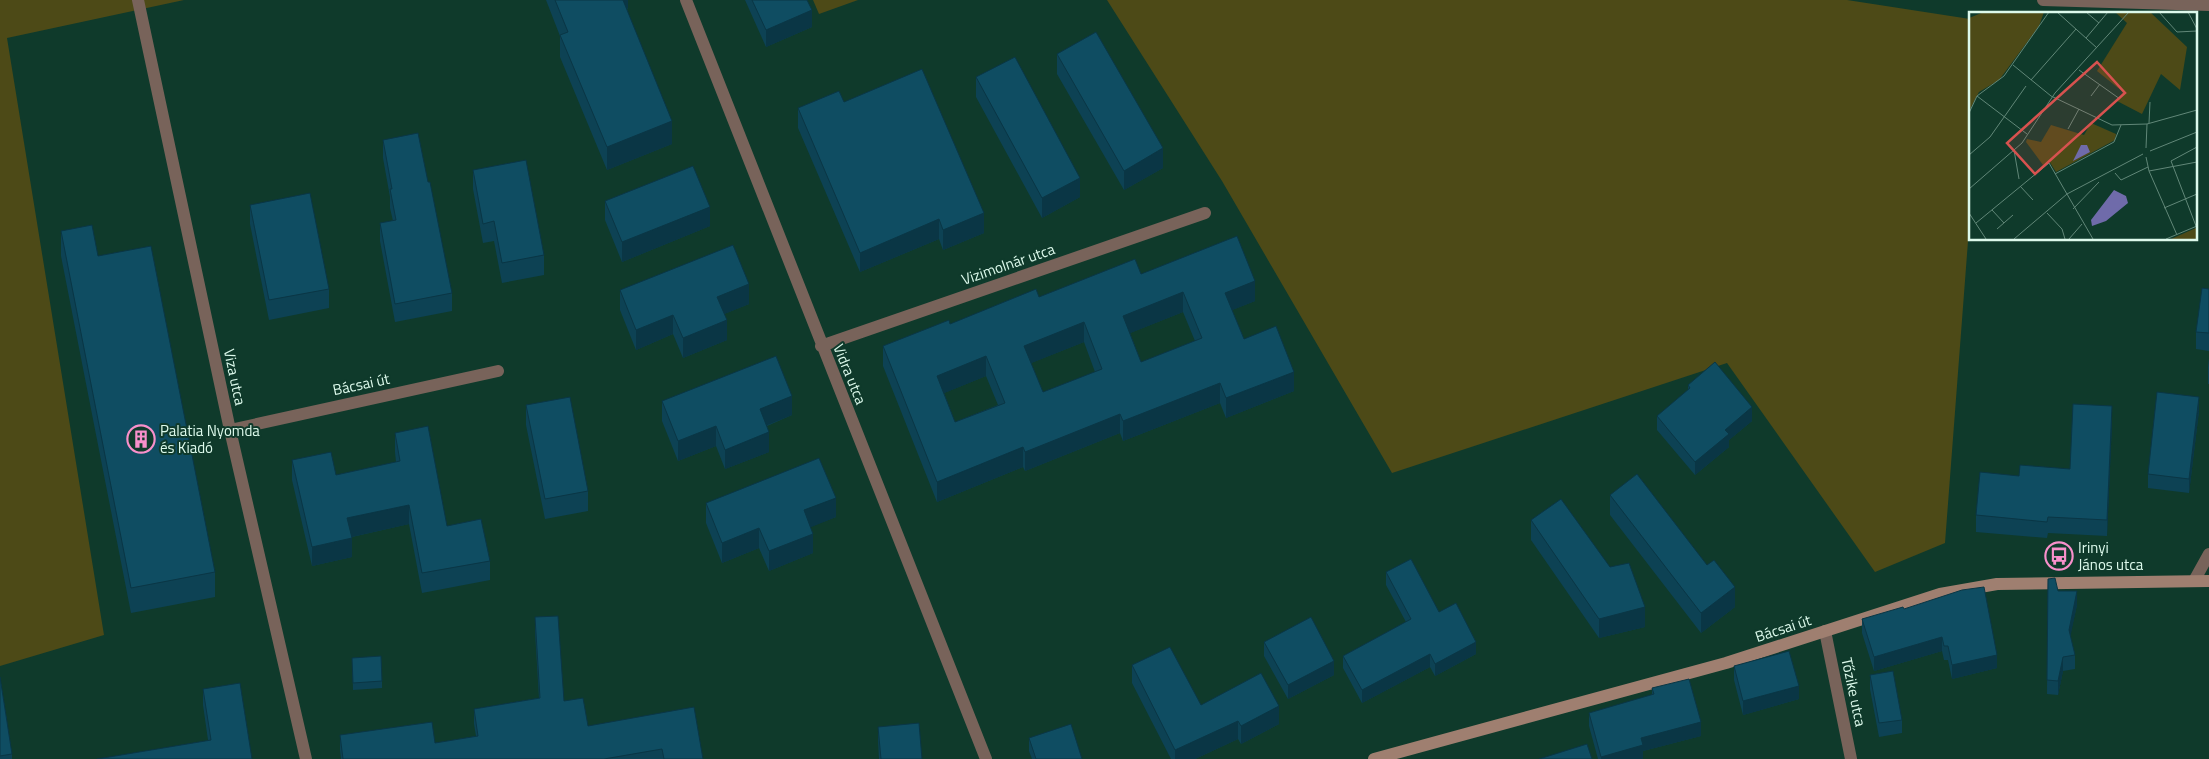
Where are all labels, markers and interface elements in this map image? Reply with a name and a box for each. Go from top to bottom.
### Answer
inset map [1969,12,2196,240]
street label: Vizimolnár utca [958,237,1058,291]
street label: Vidra utca [827,340,873,408]
street label: Viza utca [218,347,252,408]
street label: Bácsai út [330,367,392,401]
place label: Palatia Nyomda és Kiadó [160,419,260,459]
building icon: Palatia Nyomda és Kiadó [126,424,156,454]
place label: Irinyi János utca [2078,536,2144,576]
bus stop icon: Irinyi János utca [2044,541,2074,571]
street label: Bácsai út [1752,608,1815,648]
street label: Tőzike utca [1835,655,1873,729]

